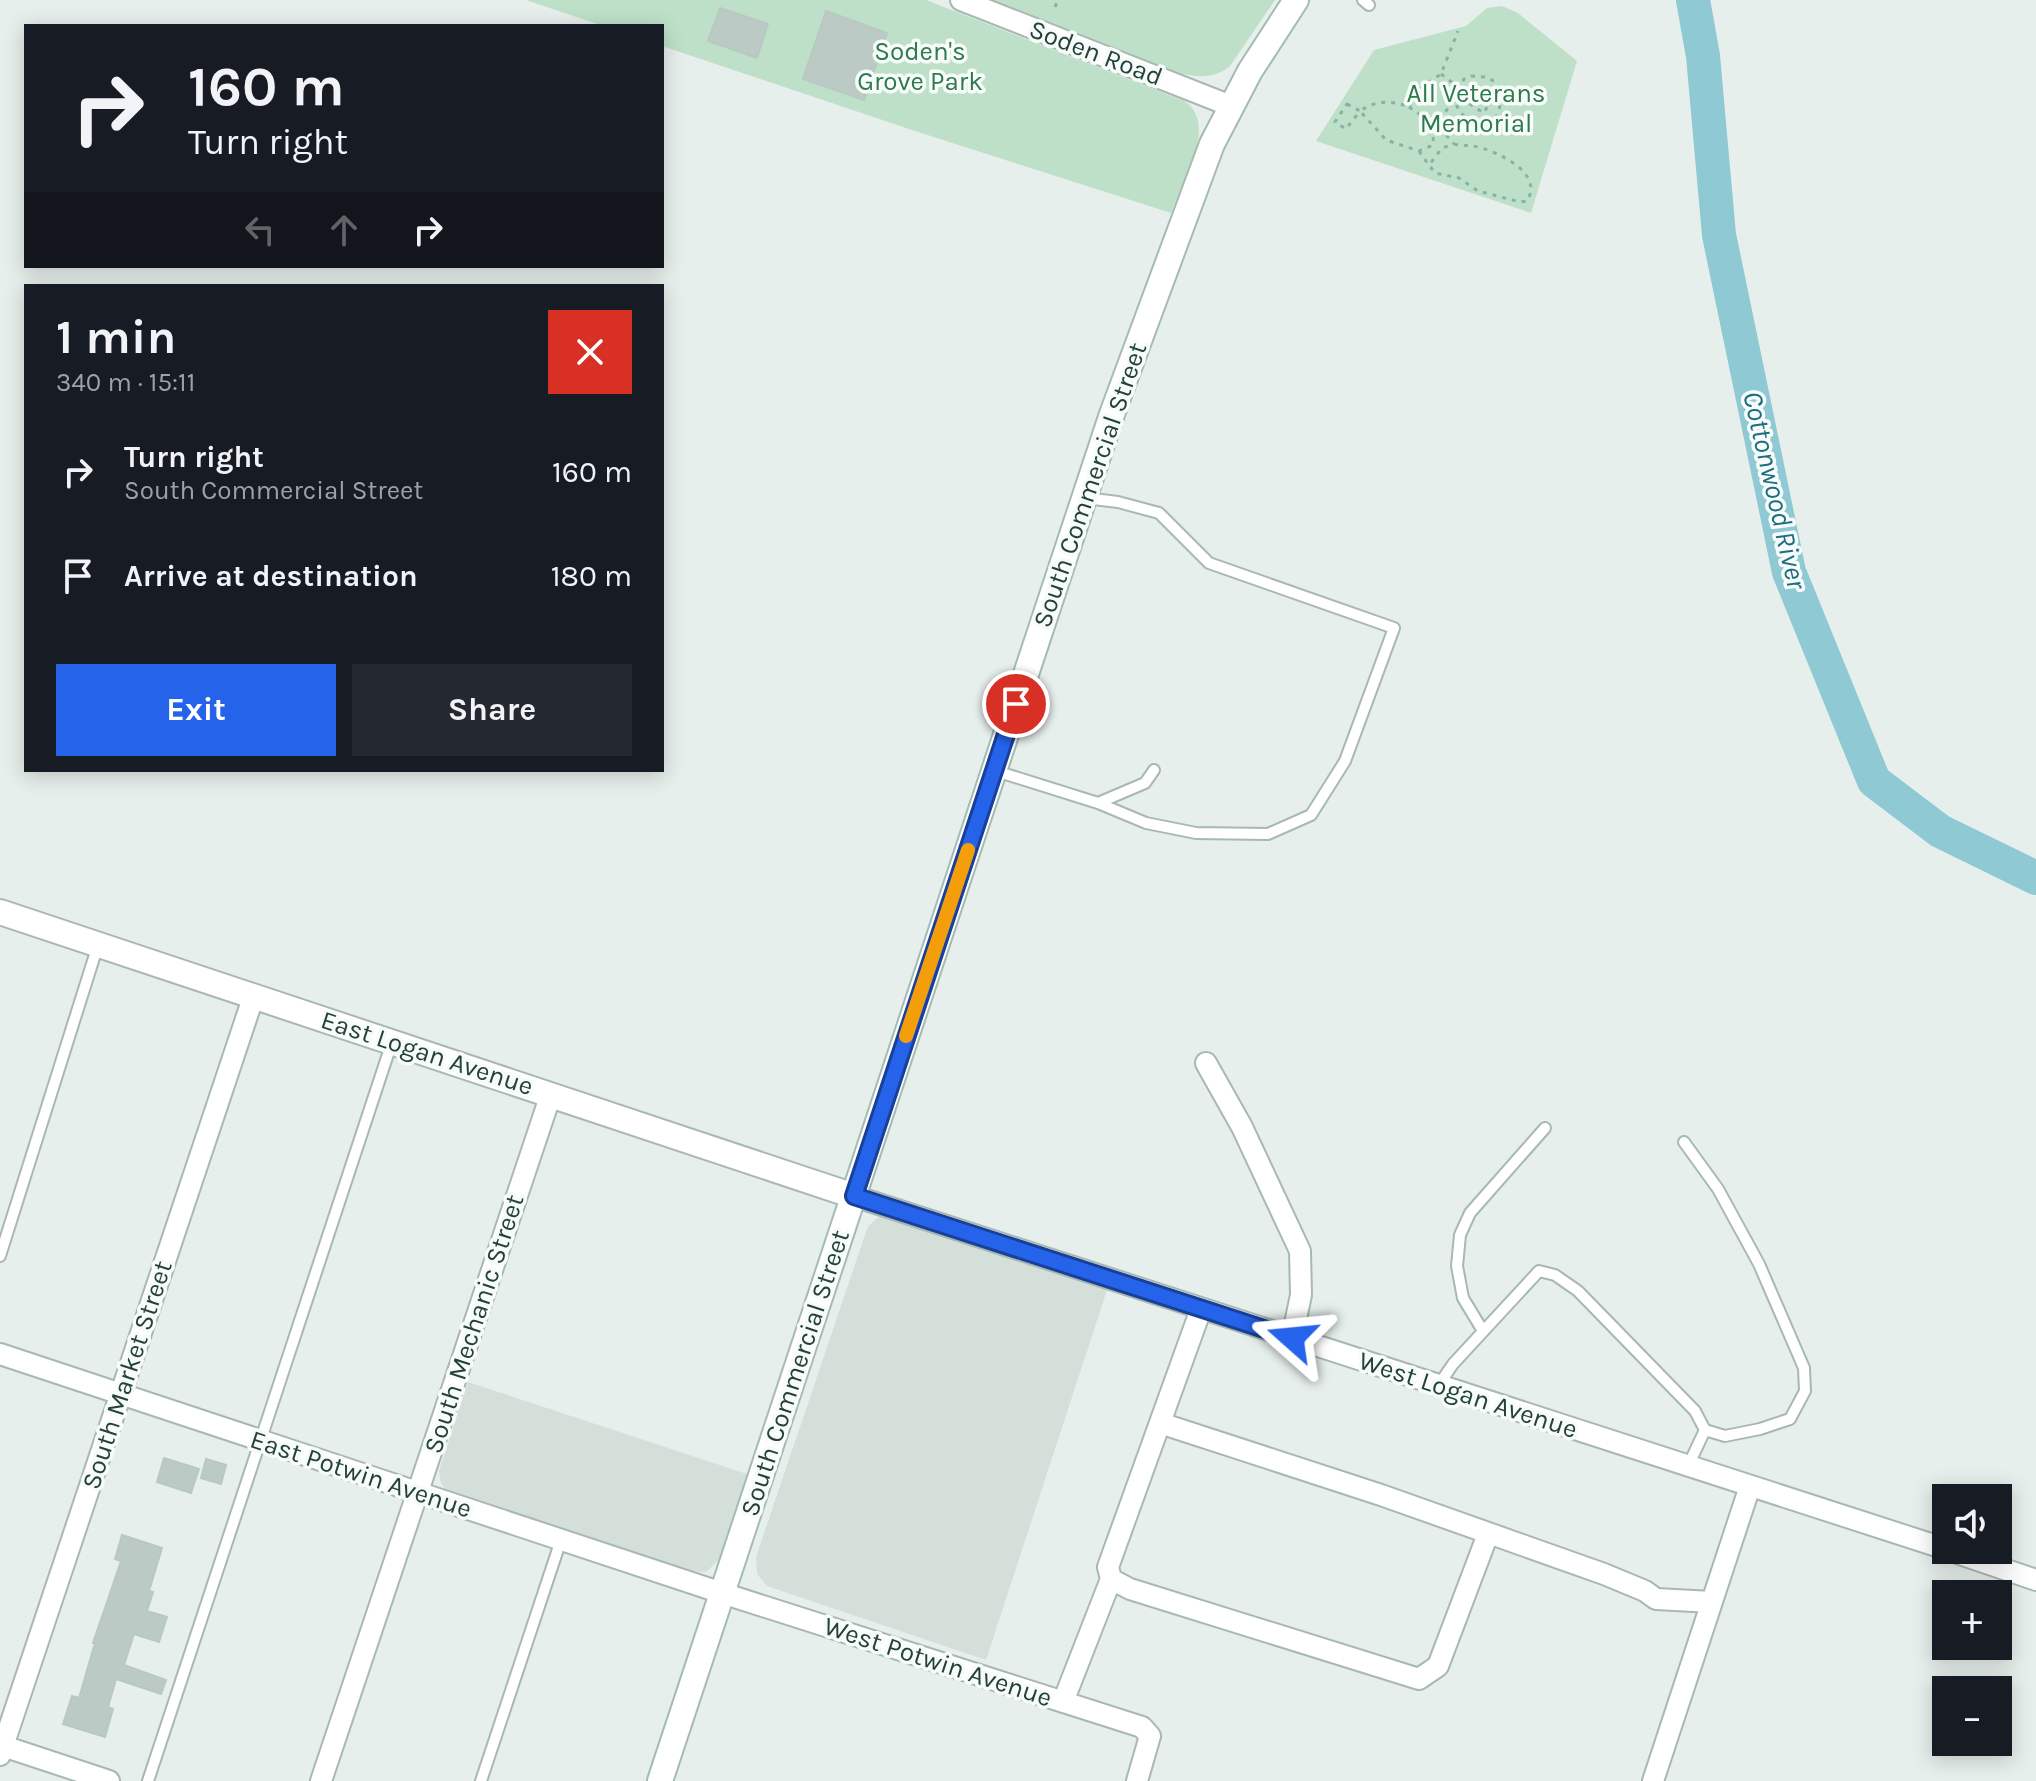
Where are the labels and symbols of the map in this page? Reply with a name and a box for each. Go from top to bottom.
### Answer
street label: Soden Road [1025,13,1167,93]
park label: Soden's Grove Park [857,36,983,97]
park label: All Veterans Memorial [1406,78,1546,139]
street label: South Commercial Street [1027,338,1153,631]
water label: Cottonwood River [1736,388,1814,593]
pin [982,670,1050,738]
street label: East Logan Avenue [317,1004,537,1102]
street label: South Mechanic Street [417,1190,531,1457]
street label: South Commercial Street [734,1226,856,1520]
street label: South Market Street [75,1257,179,1493]
position arrow [1250,1296,1334,1380]
street label: West Logan Avenue [1355,1345,1581,1445]
street label: East Potwin Avenue [246,1424,476,1524]
street label: West Potwin Avenue [820,1611,1056,1713]

